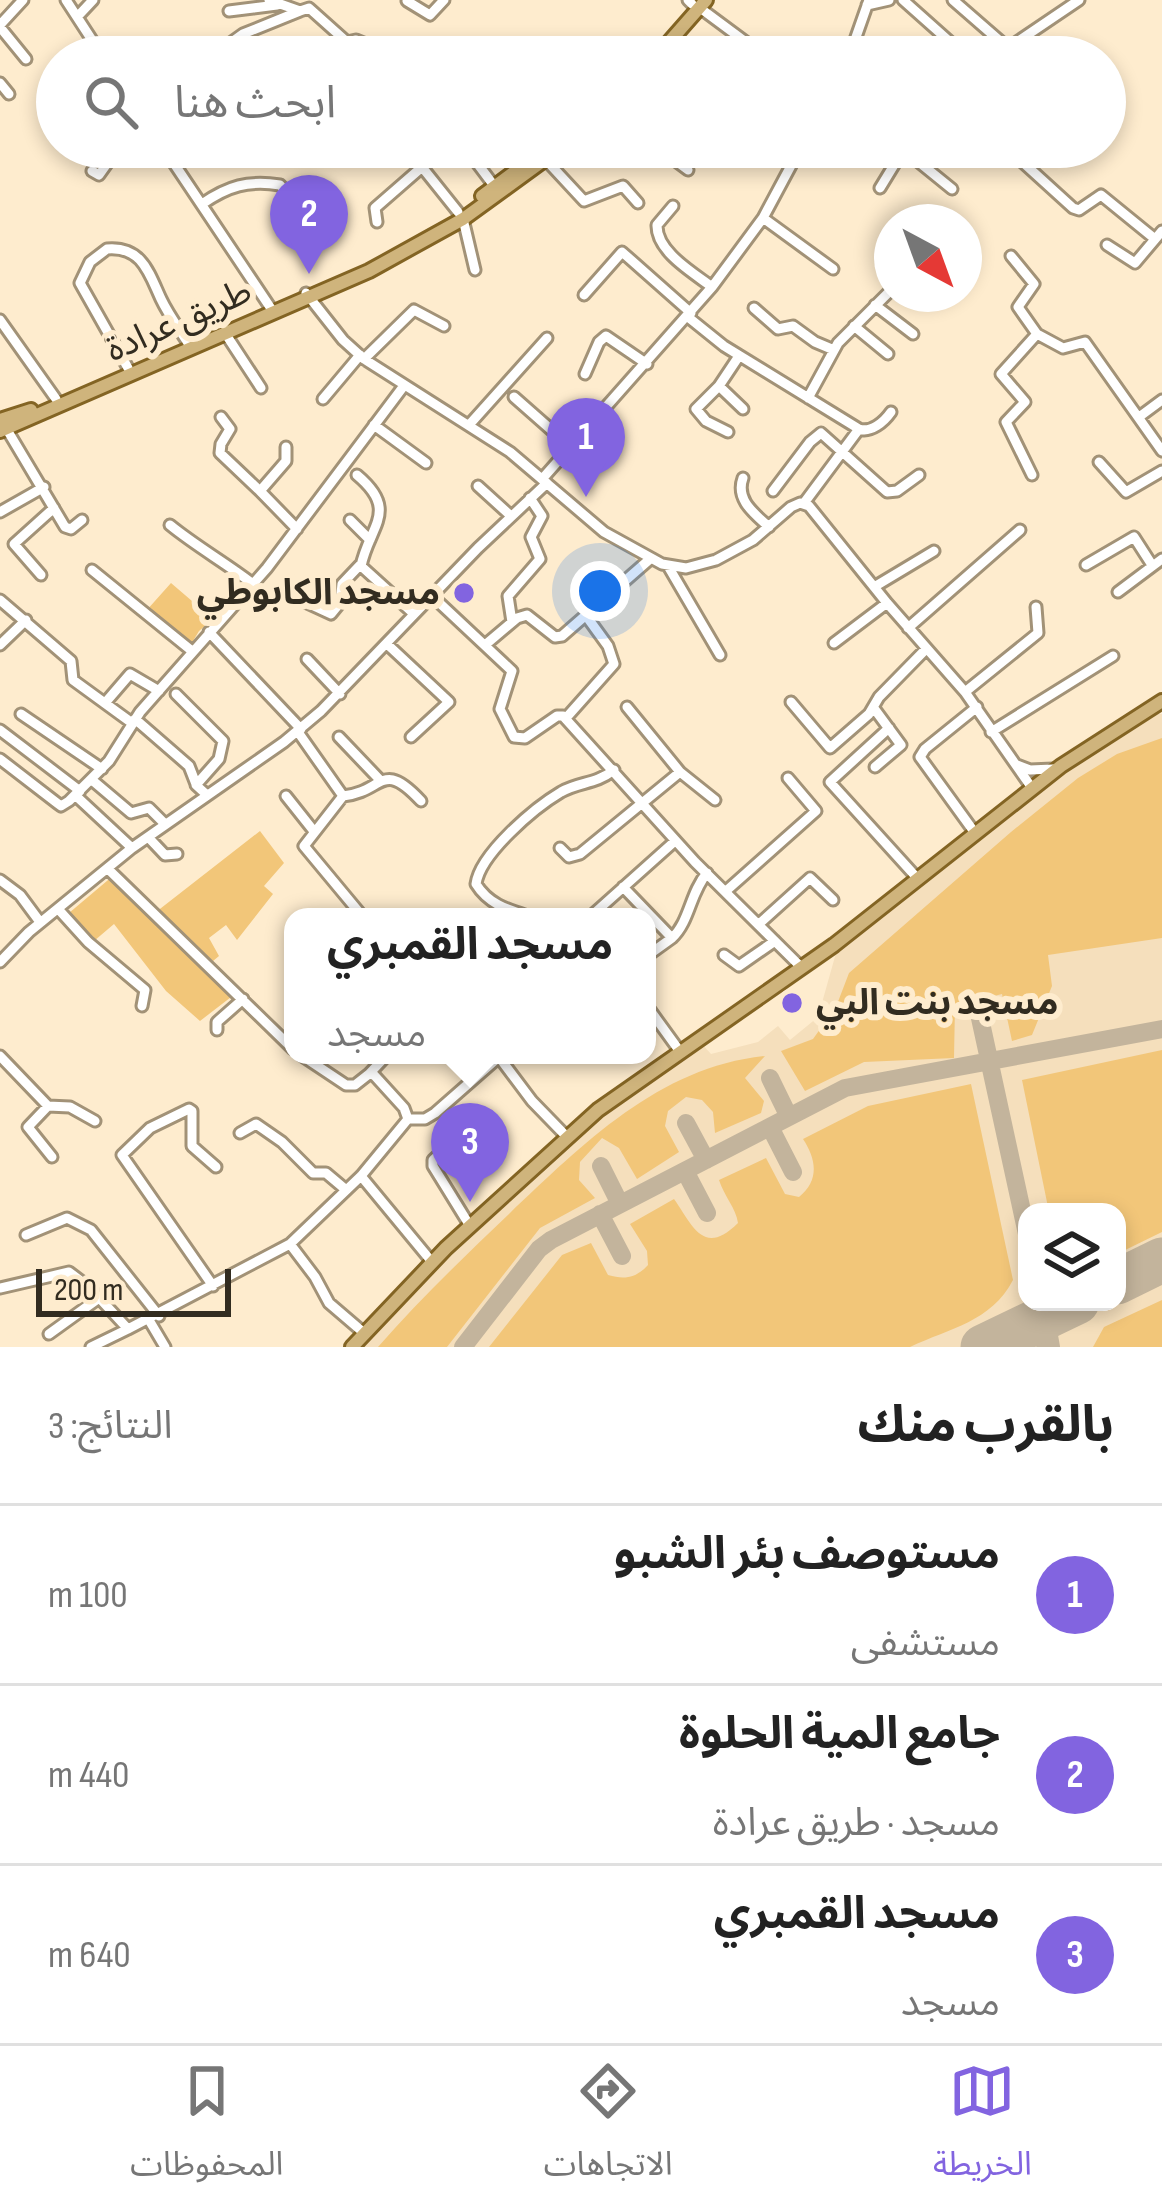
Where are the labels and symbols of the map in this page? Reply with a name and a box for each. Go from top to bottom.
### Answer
pin: 2 [270,175,348,274]
north arrow [874,204,982,312]
street label: طريق عرادة [99,270,259,372]
pin: 1 [547,398,625,497]
your location [570,561,630,621]
place label: مسجد الكابوطي [197,572,440,620]
marker: مسجد الكابوطي [451,580,477,606]
place label: مسجد بنت البي [816,982,1058,1030]
marker: مسجد بنت البي [779,990,805,1016]
pin: 3 [431,1103,509,1202]
scale bar [36,1263,231,1316]

